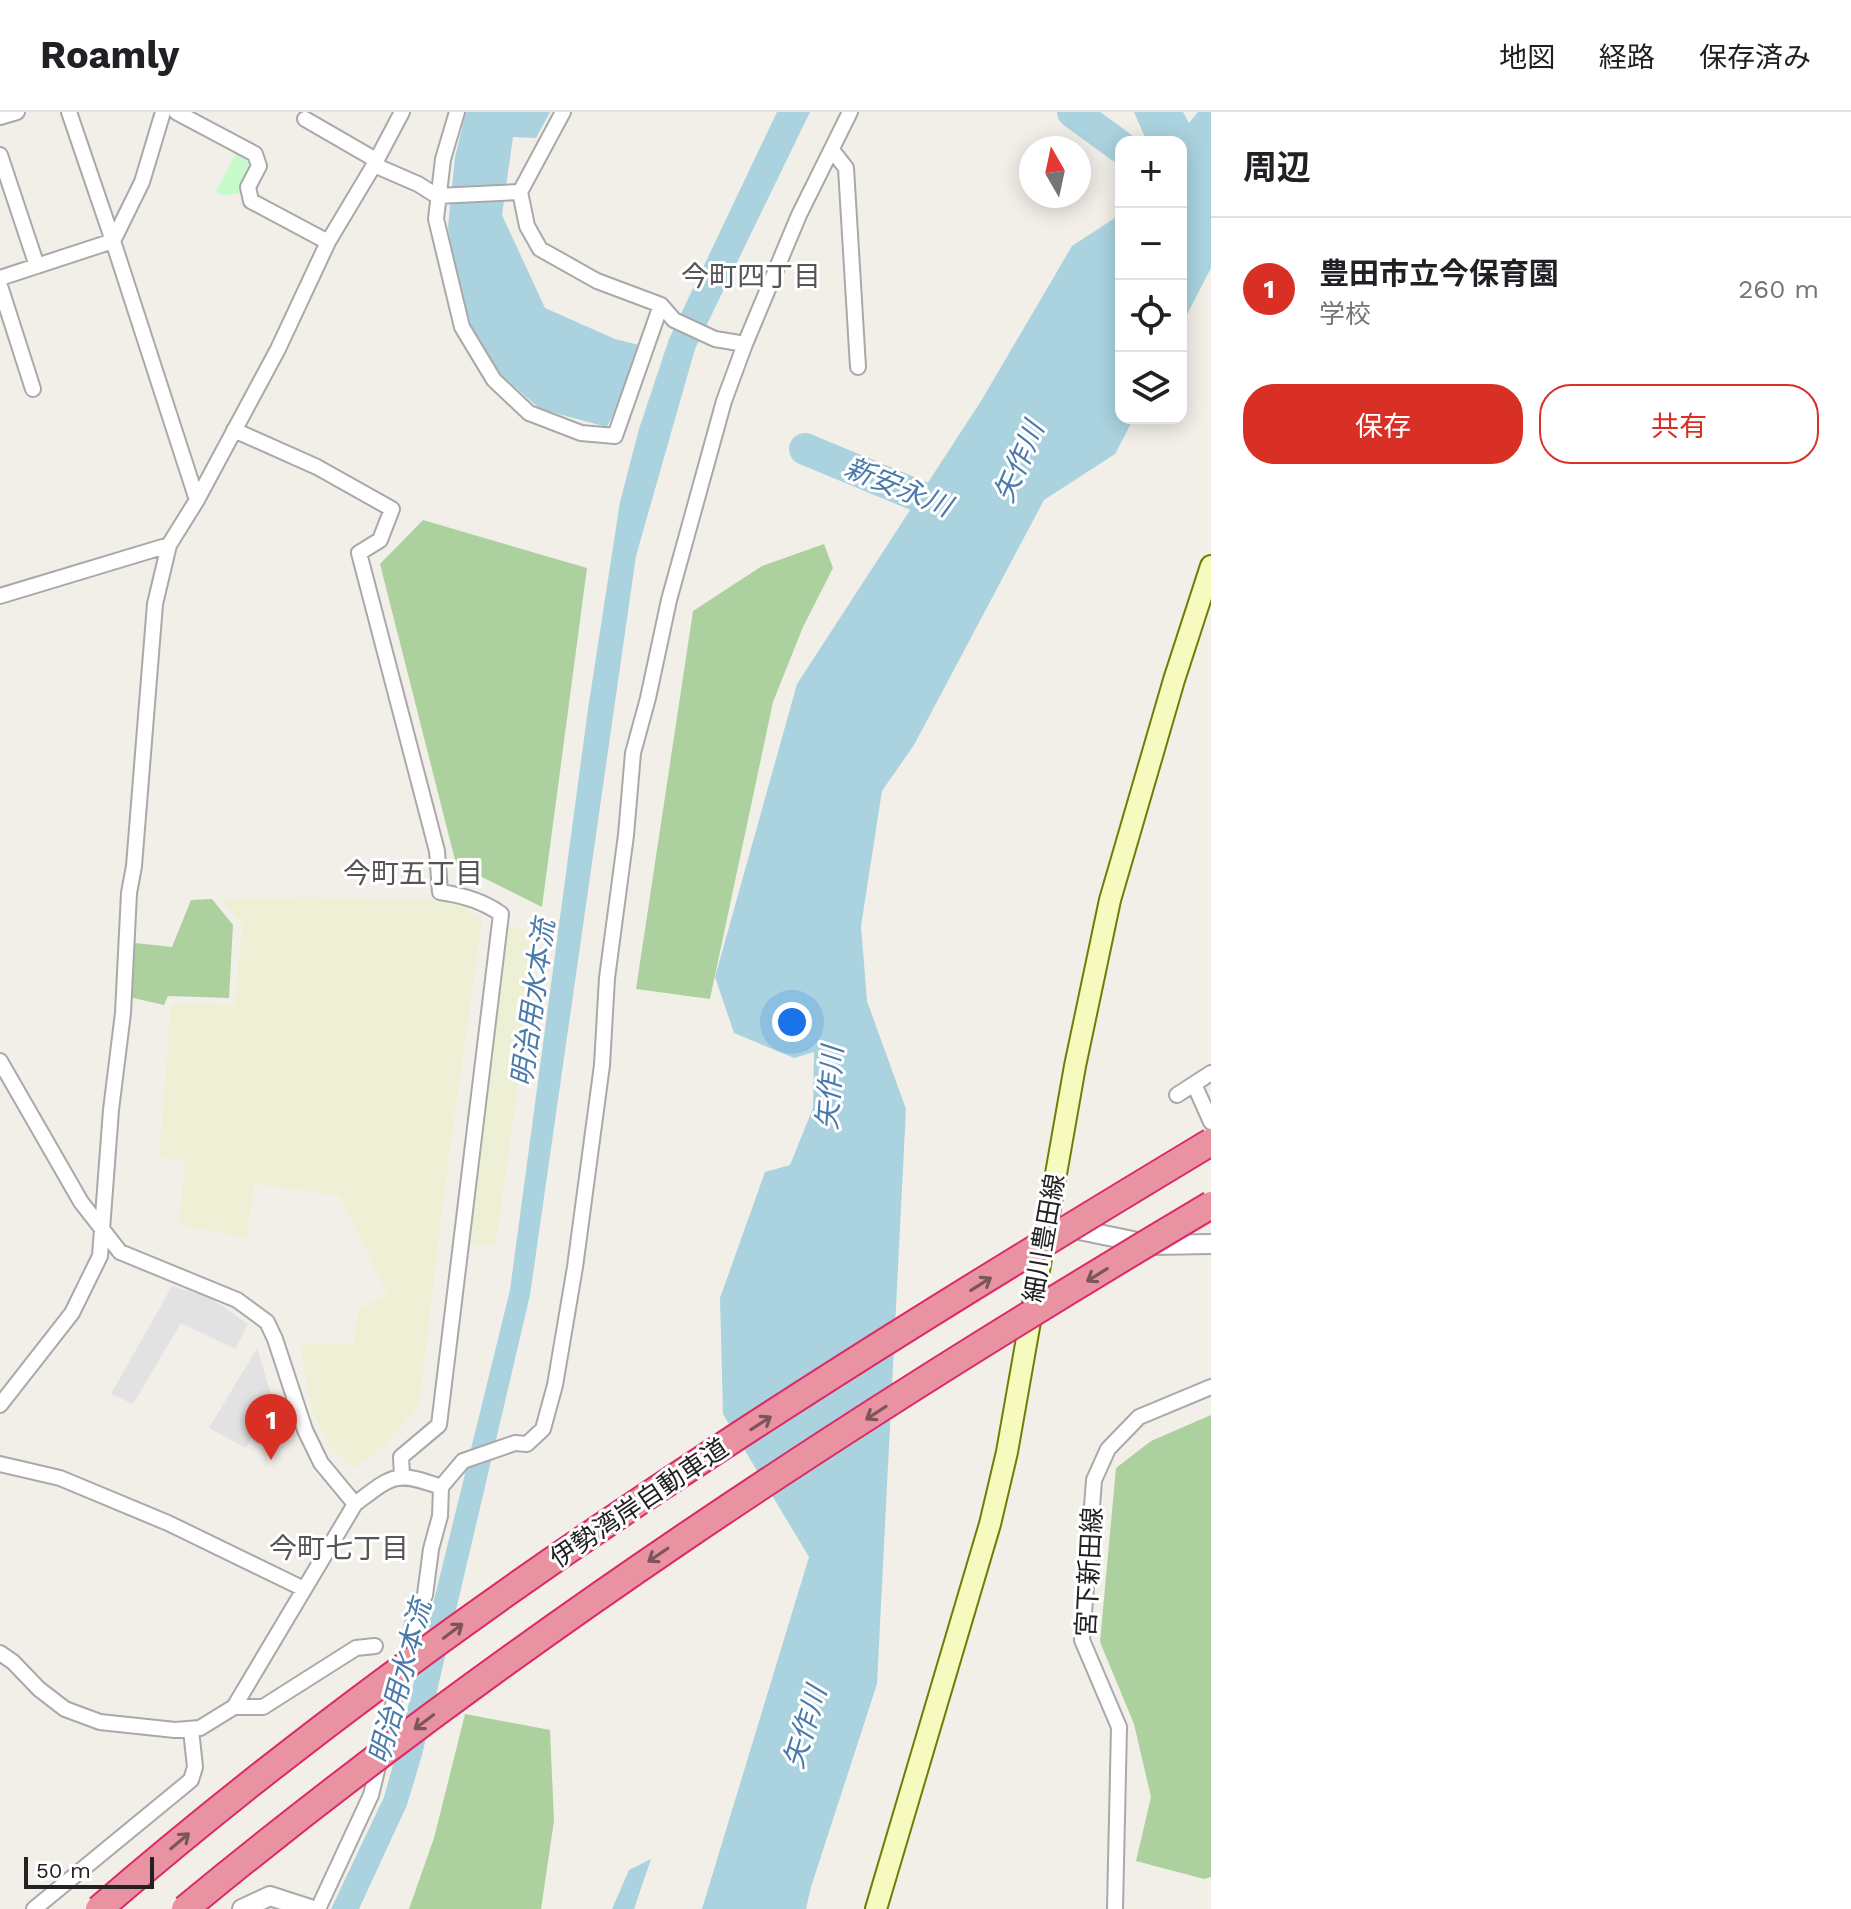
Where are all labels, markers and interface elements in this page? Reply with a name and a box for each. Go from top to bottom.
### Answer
text: Roamly [40,33,179,77]
text: 地図 [1499,41,1555,74]
text: 経路 [1599,41,1655,74]
text: 保存済み [1699,41,1811,74]
north arrow [1019,136,1091,208]
map controls [1115,136,1187,424]
button: + [1115,136,1187,208]
text: 周辺 [1243,147,1311,187]
button: − [1115,208,1187,280]
text: 豊田市立今保育園 [1319,256,1559,291]
district label: 今町四丁目 [681,260,821,293]
text: 1 [1263,274,1275,304]
text: 260 m [1738,274,1819,304]
button: locate [1115,280,1187,352]
text: 学校 [1319,299,1371,329]
button: layers [1115,352,1187,424]
button: 保存 [1243,384,1523,464]
button: 共有 [1539,384,1819,464]
water label: 矢作川 [987,414,1052,507]
water label: 新安永川 [840,451,959,524]
district label: 今町五丁目 [343,857,483,890]
water label: 明治用水本流 [505,914,562,1088]
your location [772,1002,812,1042]
water label: 矢作川 [811,1042,850,1131]
street label: 細川豊田線 [1018,1171,1070,1305]
one-way arrow [1086,1268,1109,1284]
one-way arrow [969,1276,991,1292]
pin: 1 [245,1394,297,1460]
one-way arrow [865,1405,888,1421]
one-way arrow [749,1414,771,1431]
street label: 伊勢湾岸自動車道 [544,1432,734,1574]
street label: 宮下新田線 [1071,1506,1107,1638]
district label: 今町七丁目 [269,1532,409,1565]
one-way arrow [648,1547,670,1563]
water label: 明治用水本流 [362,1593,439,1767]
one-way arrow [442,1623,463,1640]
water label: 矢作川 [777,1679,834,1772]
one-way arrow [414,1714,435,1731]
one-way arrow [170,1832,190,1850]
scale bar [24,1853,154,1889]
text: 50 m [36,1858,91,1883]

